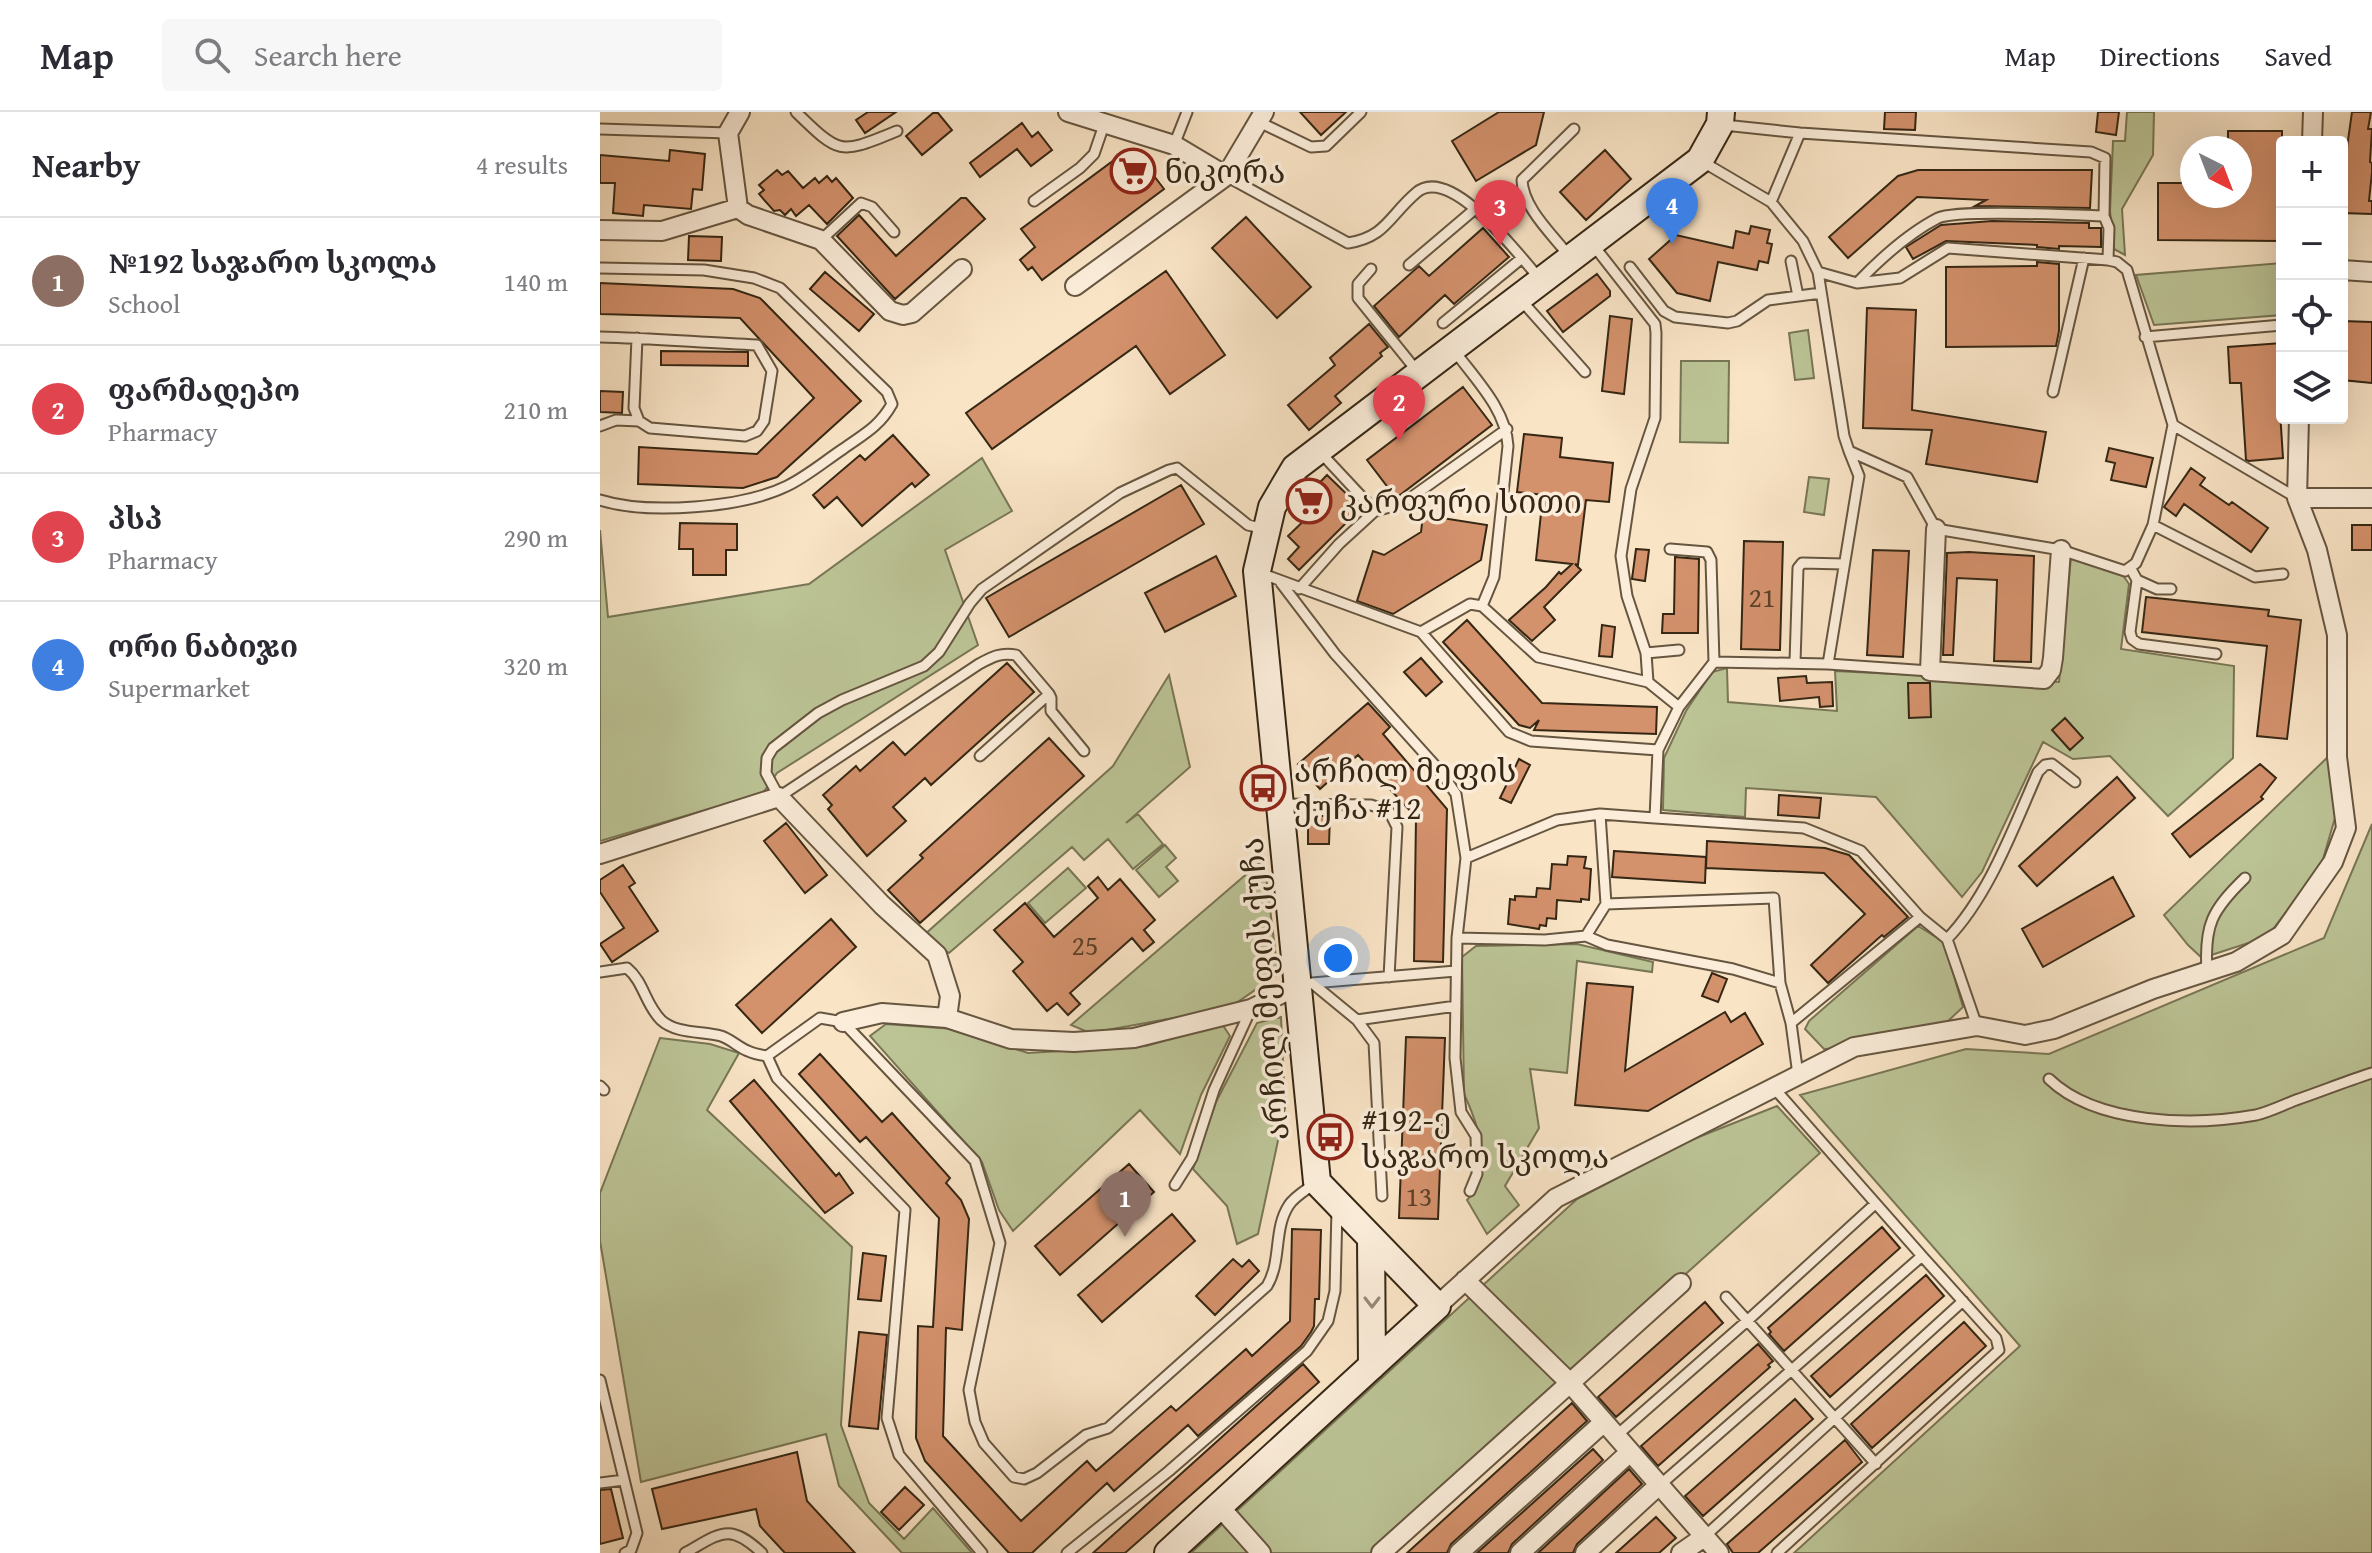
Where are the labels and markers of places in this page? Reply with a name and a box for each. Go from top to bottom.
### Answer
supermarket icon: ნიკორა [1109,147,1157,195]
place label: ნიკორა [1164,148,1285,195]
pin: 4 [1646,178,1698,244]
pin: 3 [1474,180,1526,246]
pin: 2 [1373,375,1425,441]
supermarket icon: კარფური სითი [1285,477,1333,525]
place label: კარფური სითი [1340,478,1582,525]
place label: არჩილ მეფის ქუჩა #12 [1294,747,1516,831]
bus stop icon: არჩილ მეფის ქუჩა #12 [1239,764,1287,812]
place label: #192-ე საჯარო სკოლა [1361,1096,1609,1180]
bus stop icon: #192-ე საჯარო სკოლა [1306,1113,1354,1161]
pin: 1 [1099,1171,1151,1237]

